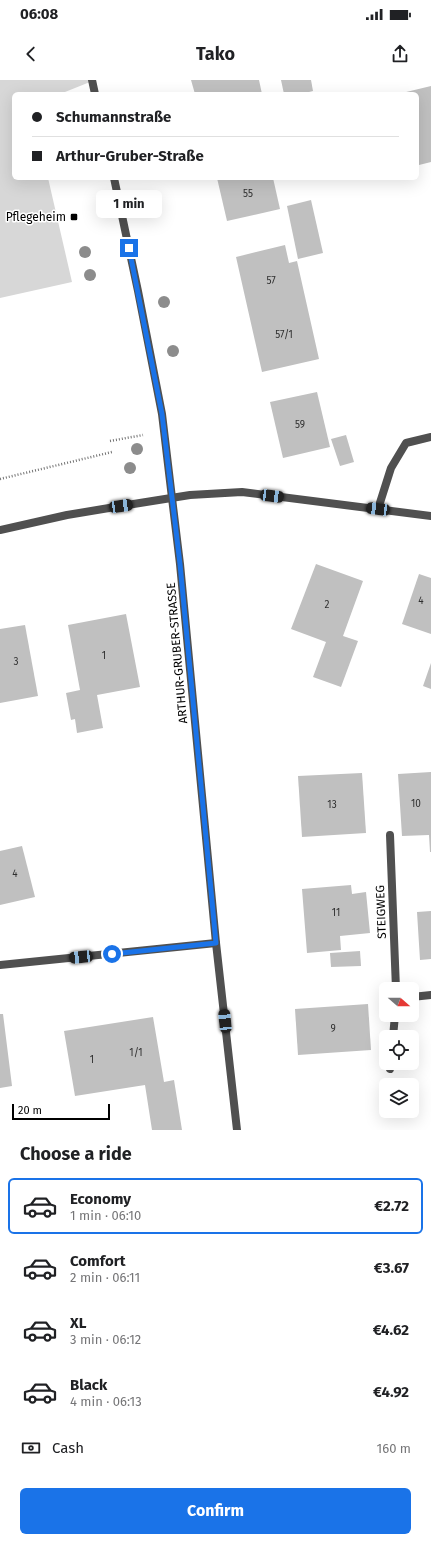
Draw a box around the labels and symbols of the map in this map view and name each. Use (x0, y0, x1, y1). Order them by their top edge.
house number: 55 (243, 188, 253, 200)
callout: 1 min (96, 190, 162, 218)
place label: Pflegeheim (6, 210, 66, 224)
marker: Pflegeheim (69, 212, 79, 222)
route end (120, 239, 138, 257)
house number: 57 (266, 275, 276, 287)
house number: 57/1 (275, 329, 293, 341)
house number: 59 (295, 419, 305, 431)
car (259, 489, 285, 503)
car (108, 498, 134, 514)
car (365, 502, 391, 516)
street label: ARTHUR-GRUBER-STRASSE (164, 582, 190, 724)
house number: 4 (418, 595, 424, 607)
house number: 2 (325, 599, 330, 611)
house number: 1 (102, 650, 106, 662)
house number: 3 (14, 656, 19, 668)
house number: 10 (411, 798, 421, 810)
house number: 13 (327, 799, 337, 811)
house number: 4 (12, 868, 18, 880)
street label: STEIGWEG (373, 885, 389, 939)
house number: 11 (332, 907, 340, 919)
route start (103, 945, 121, 963)
car (68, 950, 94, 964)
north arrow (379, 982, 419, 1022)
car (218, 1008, 232, 1034)
house number: 9 (330, 1023, 336, 1035)
house number: 1/1 (129, 1047, 143, 1059)
house number: 1 (90, 1054, 94, 1066)
scale bar (12, 1102, 110, 1121)

